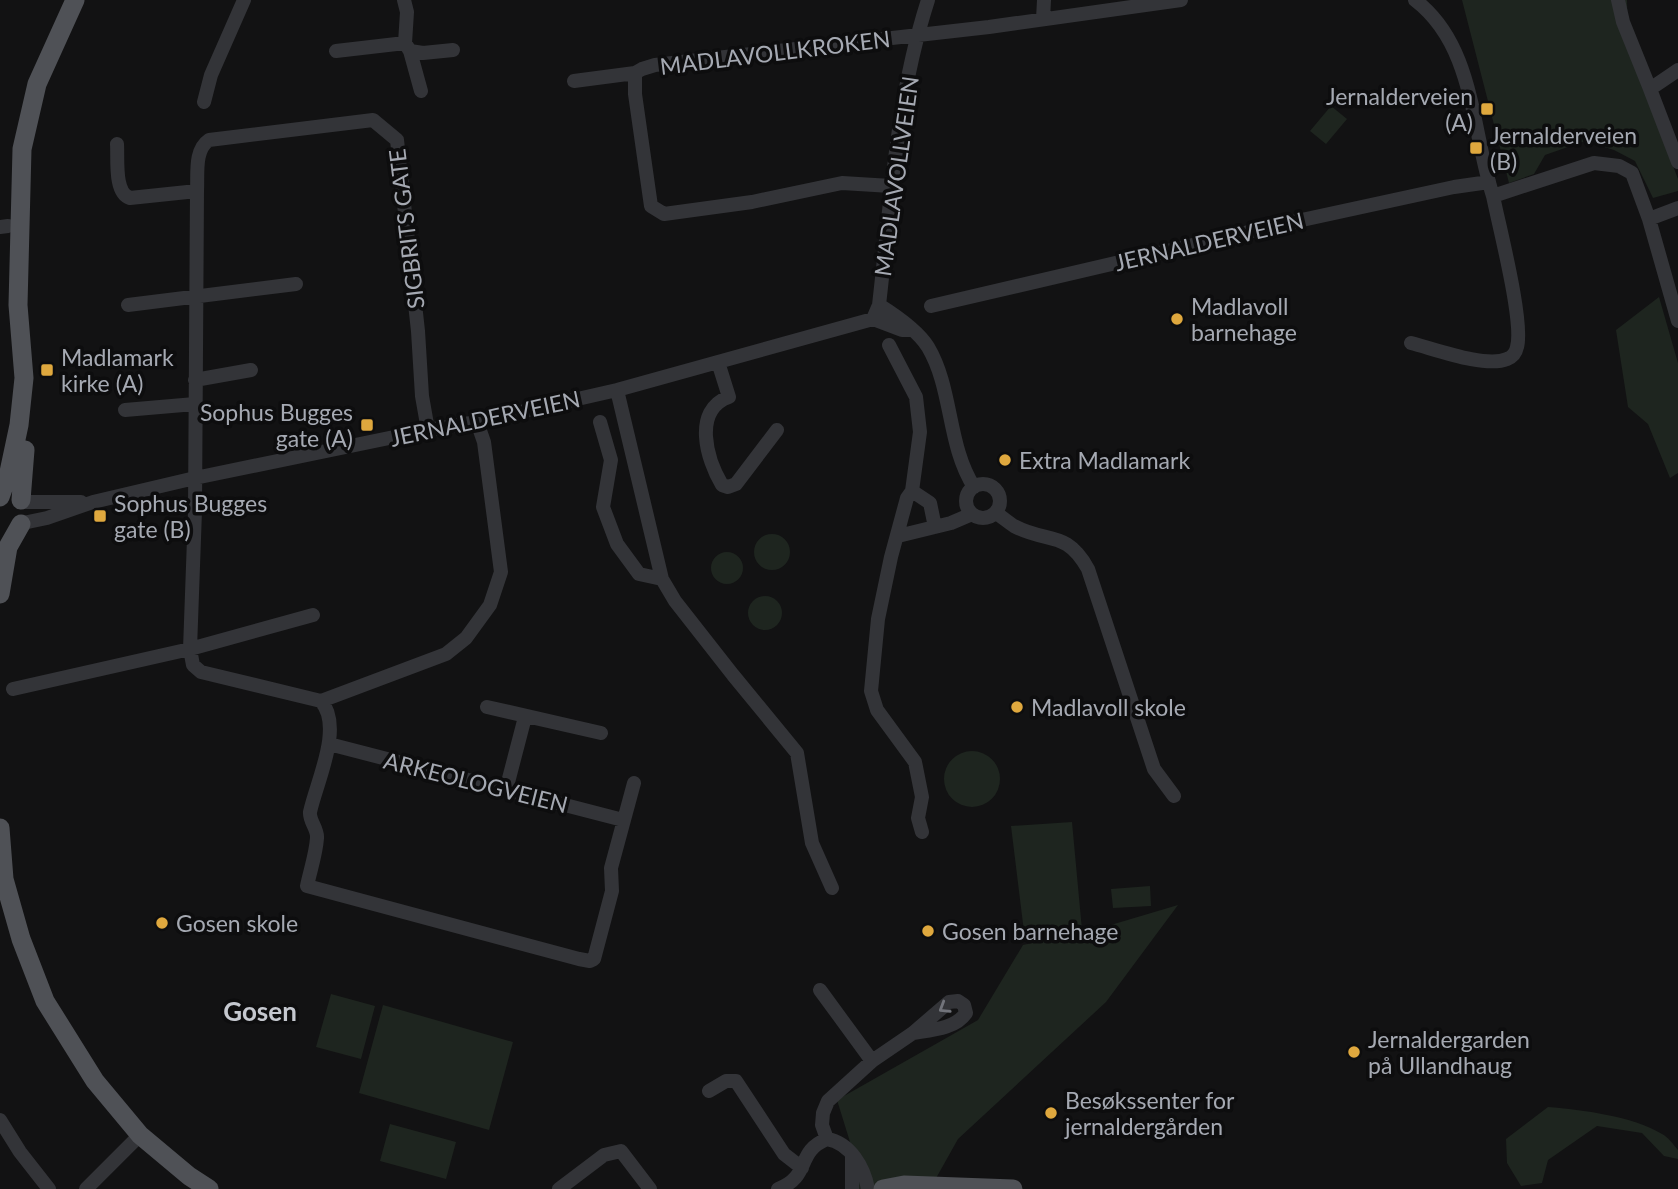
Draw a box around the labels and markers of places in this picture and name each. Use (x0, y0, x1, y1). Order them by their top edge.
place label: Jernalderveien (A) (1326, 82, 1473, 136)
marker: Jernalderveien (A) (1479, 101, 1495, 117)
place label: Jernalderveien (B) (1490, 121, 1637, 175)
marker: Jernalderveien (B) (1468, 140, 1484, 156)
place label: Madlavoll barnehage (1191, 292, 1297, 346)
marker: Madlavoll barnehage (1169, 311, 1185, 327)
place label: Madlamark kirke (A) (61, 343, 174, 397)
marker: Madlamark kirke (A) (39, 362, 55, 378)
place label: Sophus Bugges gate (A) (200, 398, 353, 452)
marker: Sophus Bugges gate (A) (359, 417, 375, 433)
place label: Extra Madlamark (1019, 446, 1190, 474)
marker: Extra Madlamark (997, 452, 1013, 468)
place label: Sophus Bugges gate (B) (114, 489, 267, 543)
marker: Sophus Bugges gate (B) (92, 508, 108, 524)
place label: Madlavoll skole (1031, 693, 1186, 721)
marker: Madlavoll skole (1009, 699, 1025, 715)
place label: Gosen skole (176, 909, 298, 937)
marker: Gosen skole (154, 915, 170, 931)
place label: Gosen barnehage (942, 917, 1118, 945)
marker: Gosen barnehage (920, 923, 936, 939)
place label: Jernaldergarden på Ullandhaug (1368, 1025, 1530, 1079)
marker: Jernaldergarden på Ullandhaug (1346, 1044, 1362, 1060)
place label: Besøkssenter for jernaldergården (1064, 1086, 1235, 1140)
marker: Besøkssenter for jernaldergården (1043, 1105, 1059, 1121)

